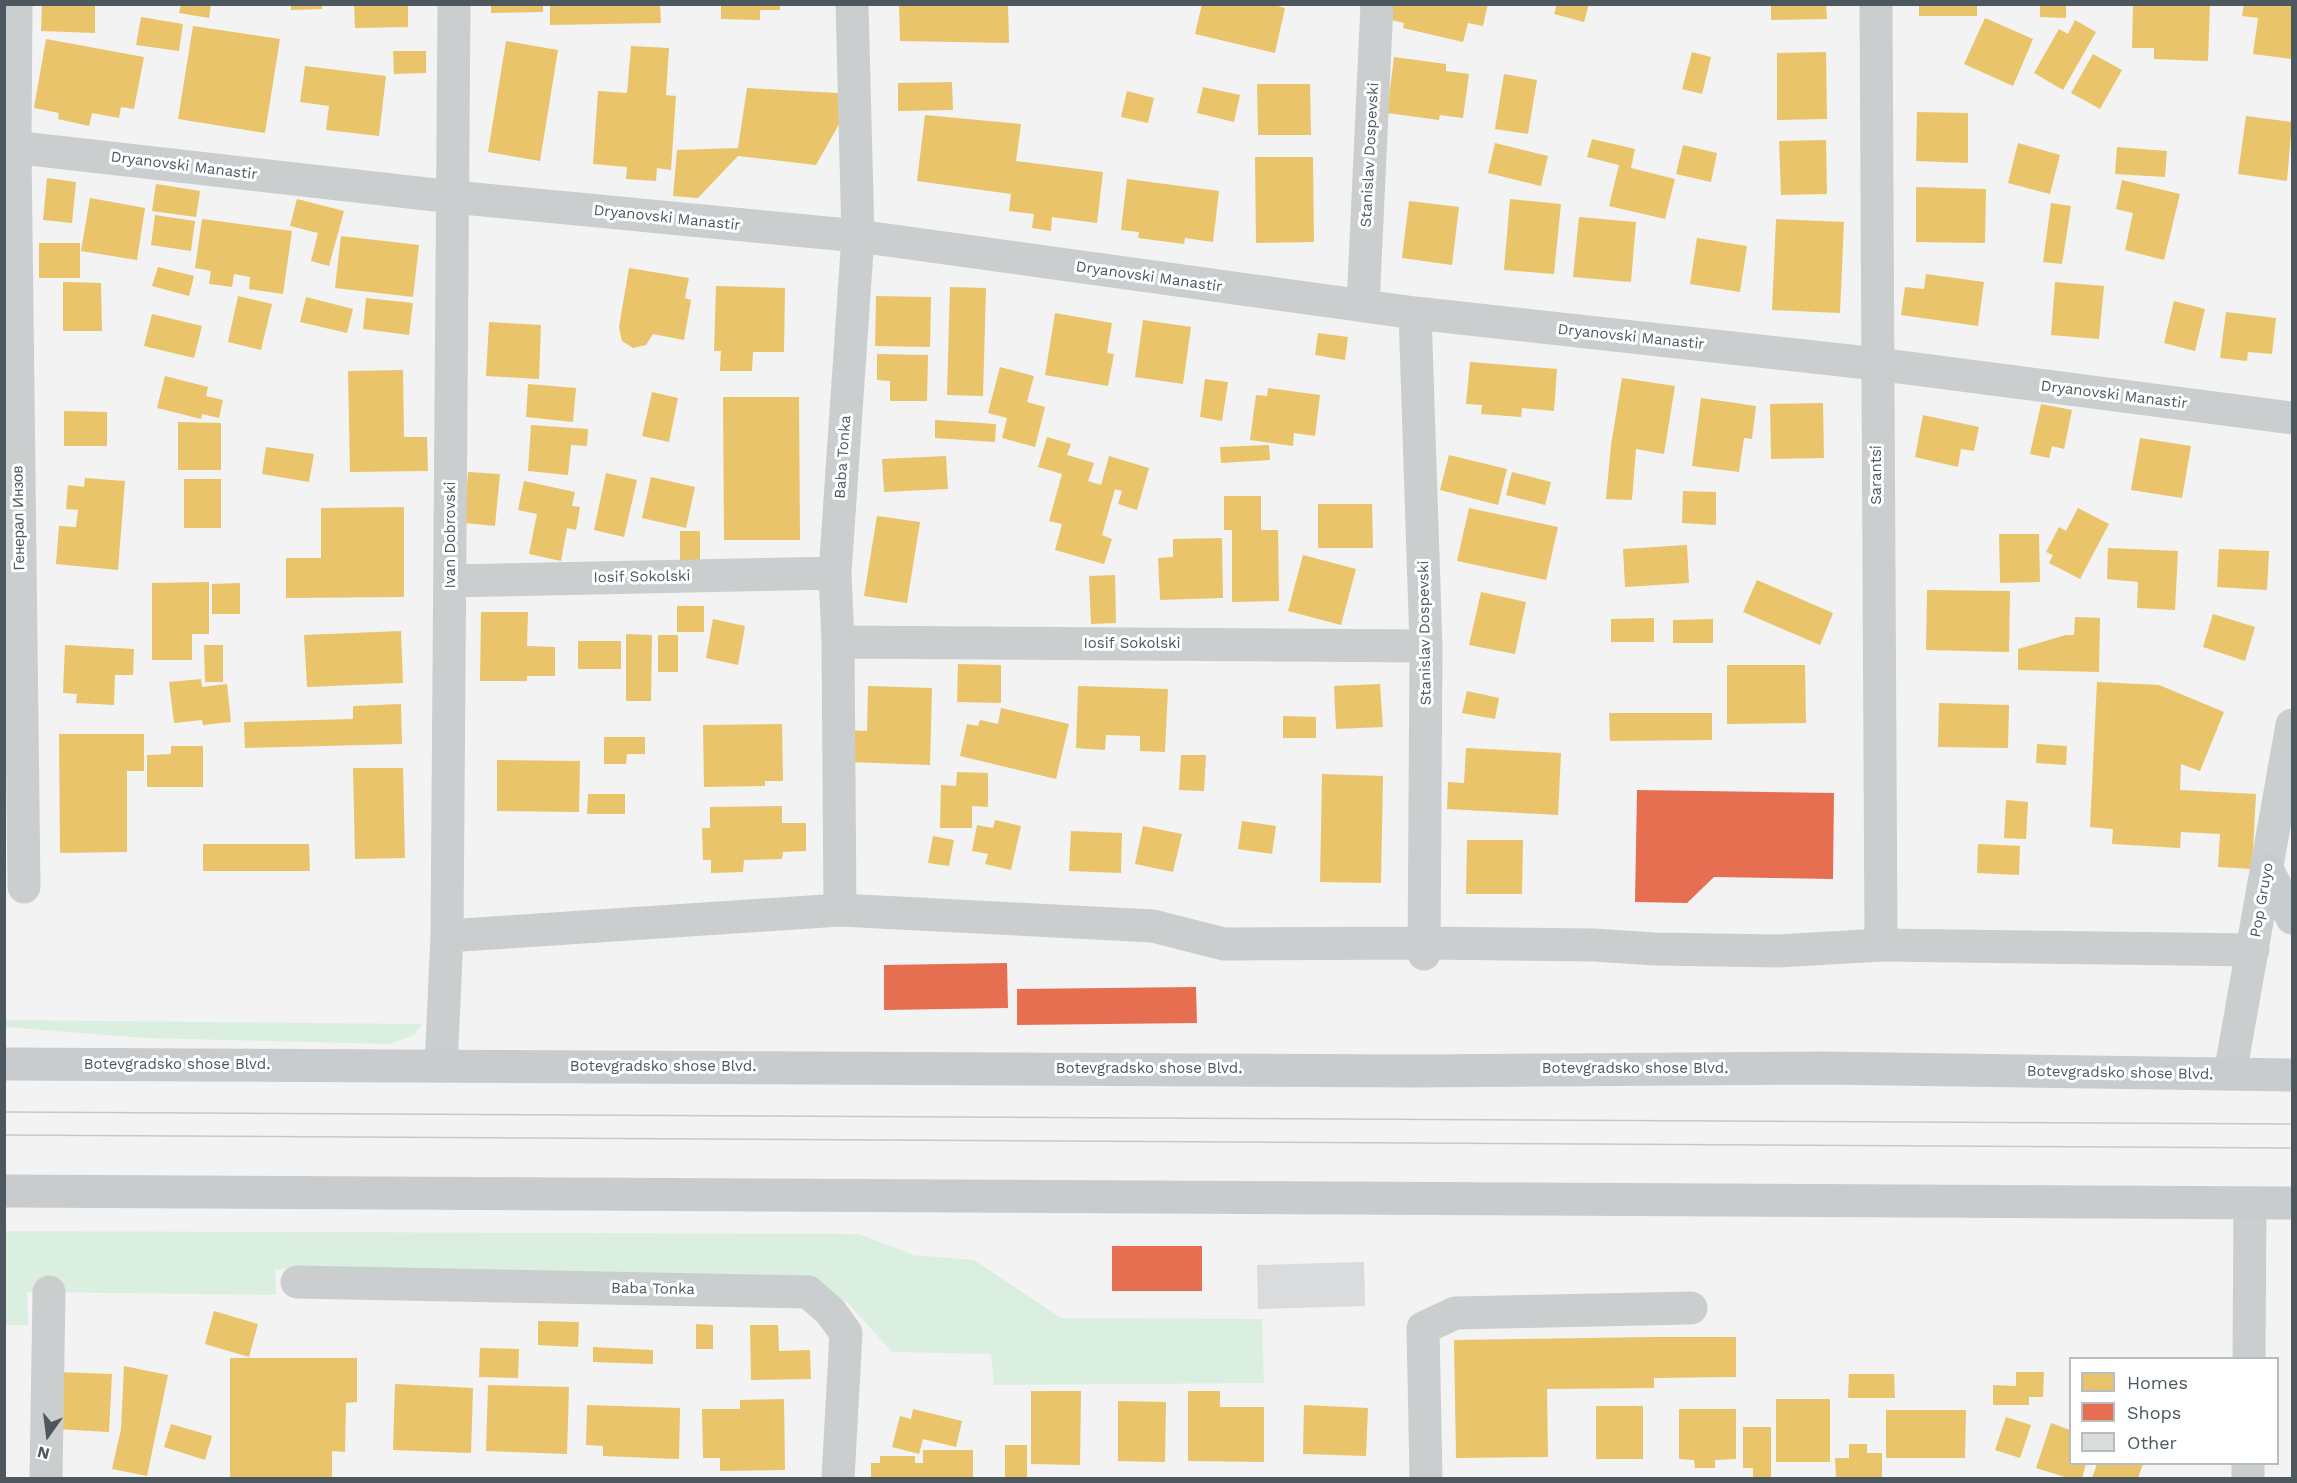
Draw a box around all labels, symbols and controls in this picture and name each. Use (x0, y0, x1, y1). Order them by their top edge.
street label: Stanislav Dospevski (1357, 82, 1383, 228)
street label: Dryanovski Manastir (110, 148, 258, 184)
street label: Dryanovski Manastir (593, 201, 741, 235)
street label: Dryanovski Manastir (1075, 258, 1223, 296)
street label: Dryanovski Manastir (1557, 320, 1705, 354)
street label: Dryanovski Manastir (2040, 377, 2188, 413)
street label: Baba Tonka (831, 415, 855, 499)
street label: Sarantsi (1868, 445, 1886, 505)
street label: Генерал Инзов (9, 465, 29, 571)
street label: Ivan Dobrovski (442, 481, 460, 589)
street label: Stanislav Dospevski (1415, 560, 1435, 706)
street label: Iosif Sokolski (593, 567, 691, 587)
street label: Iosif Sokolski (1083, 635, 1181, 653)
street label: Pop Gruyo (2247, 861, 2277, 939)
street label: Botevgradsko shose Blvd. (84, 1056, 270, 1074)
street label: Botevgradsko shose Blvd. (570, 1058, 756, 1076)
street label: Botevgradsko shose Blvd. (1056, 1060, 1242, 1078)
street label: Botevgradsko shose Blvd. (1542, 1060, 1728, 1078)
street label: Botevgradsko shose Blvd. (2027, 1062, 2213, 1084)
street label: Baba Tonka (611, 1279, 695, 1299)
legend (2069, 1357, 2279, 1465)
text: Homes (2127, 1372, 2188, 1393)
text: Shops (2127, 1402, 2181, 1423)
north arrow (18, 1405, 78, 1465)
text: Other (2127, 1432, 2177, 1453)
text: N (35, 1442, 52, 1464)

